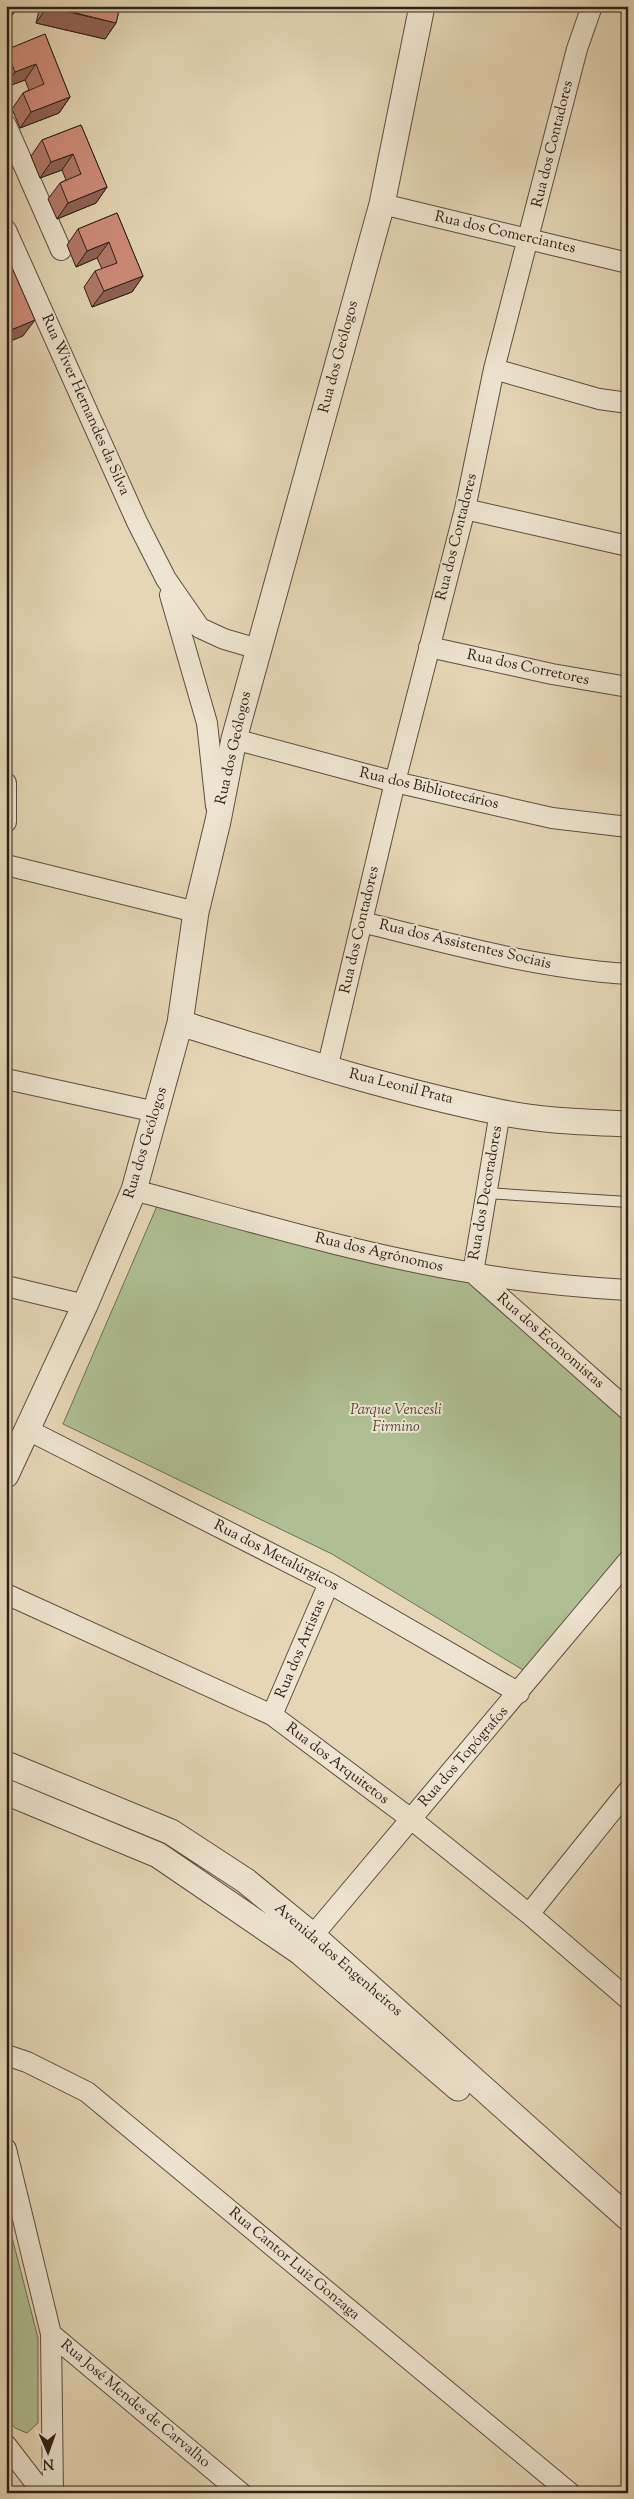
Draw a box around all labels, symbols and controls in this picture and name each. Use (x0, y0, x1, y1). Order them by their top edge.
street label: Rua dos Contadores (527, 78, 579, 210)
street label: Rua dos Comerciantes (432, 207, 578, 259)
street label: Rua dos Geólogos (314, 298, 364, 416)
street label: Rua Wiver Hernandes da Silva (35, 311, 135, 499)
street label: Rua dos Contadores (431, 471, 483, 603)
street label: Rua dos Corretores (465, 645, 591, 691)
street label: Rua dos Geólogos (211, 689, 257, 807)
street label: Rua dos Bibliotecários (357, 763, 501, 815)
street label: Rua dos Contadores (335, 864, 385, 996)
street label: Rua dos Assistentes Sociais (377, 915, 553, 975)
street label: Rua Leonil Prata (347, 1064, 455, 1110)
street label: Rua dos Geólogos (119, 1085, 173, 1201)
street label: Rua dos Decoradores (464, 1124, 508, 1262)
street label: Rua dos Agrônomos (313, 1228, 445, 1278)
street label: Rua dos Economistas (492, 1288, 608, 1394)
park label: Parque Vencesli Firmino (350, 1400, 442, 1438)
street label: Rua dos Metalúrgicos (210, 1515, 342, 1597)
street label: Rua dos Artistas (271, 1596, 331, 1702)
street label: Rua dos Topógrafos (414, 1702, 514, 1812)
street label: Rua dos Arquitetos (281, 1718, 393, 1810)
street label: Avenida dos Engenheiros (269, 1898, 407, 2022)
street label: Rua Cantor Luiz Gonzaga (224, 2203, 364, 2325)
street label: Rua José Mendes de Carvalho (56, 2335, 214, 2473)
north arrow (22, 2426, 72, 2476)
text: N (42, 2453, 54, 2473)

